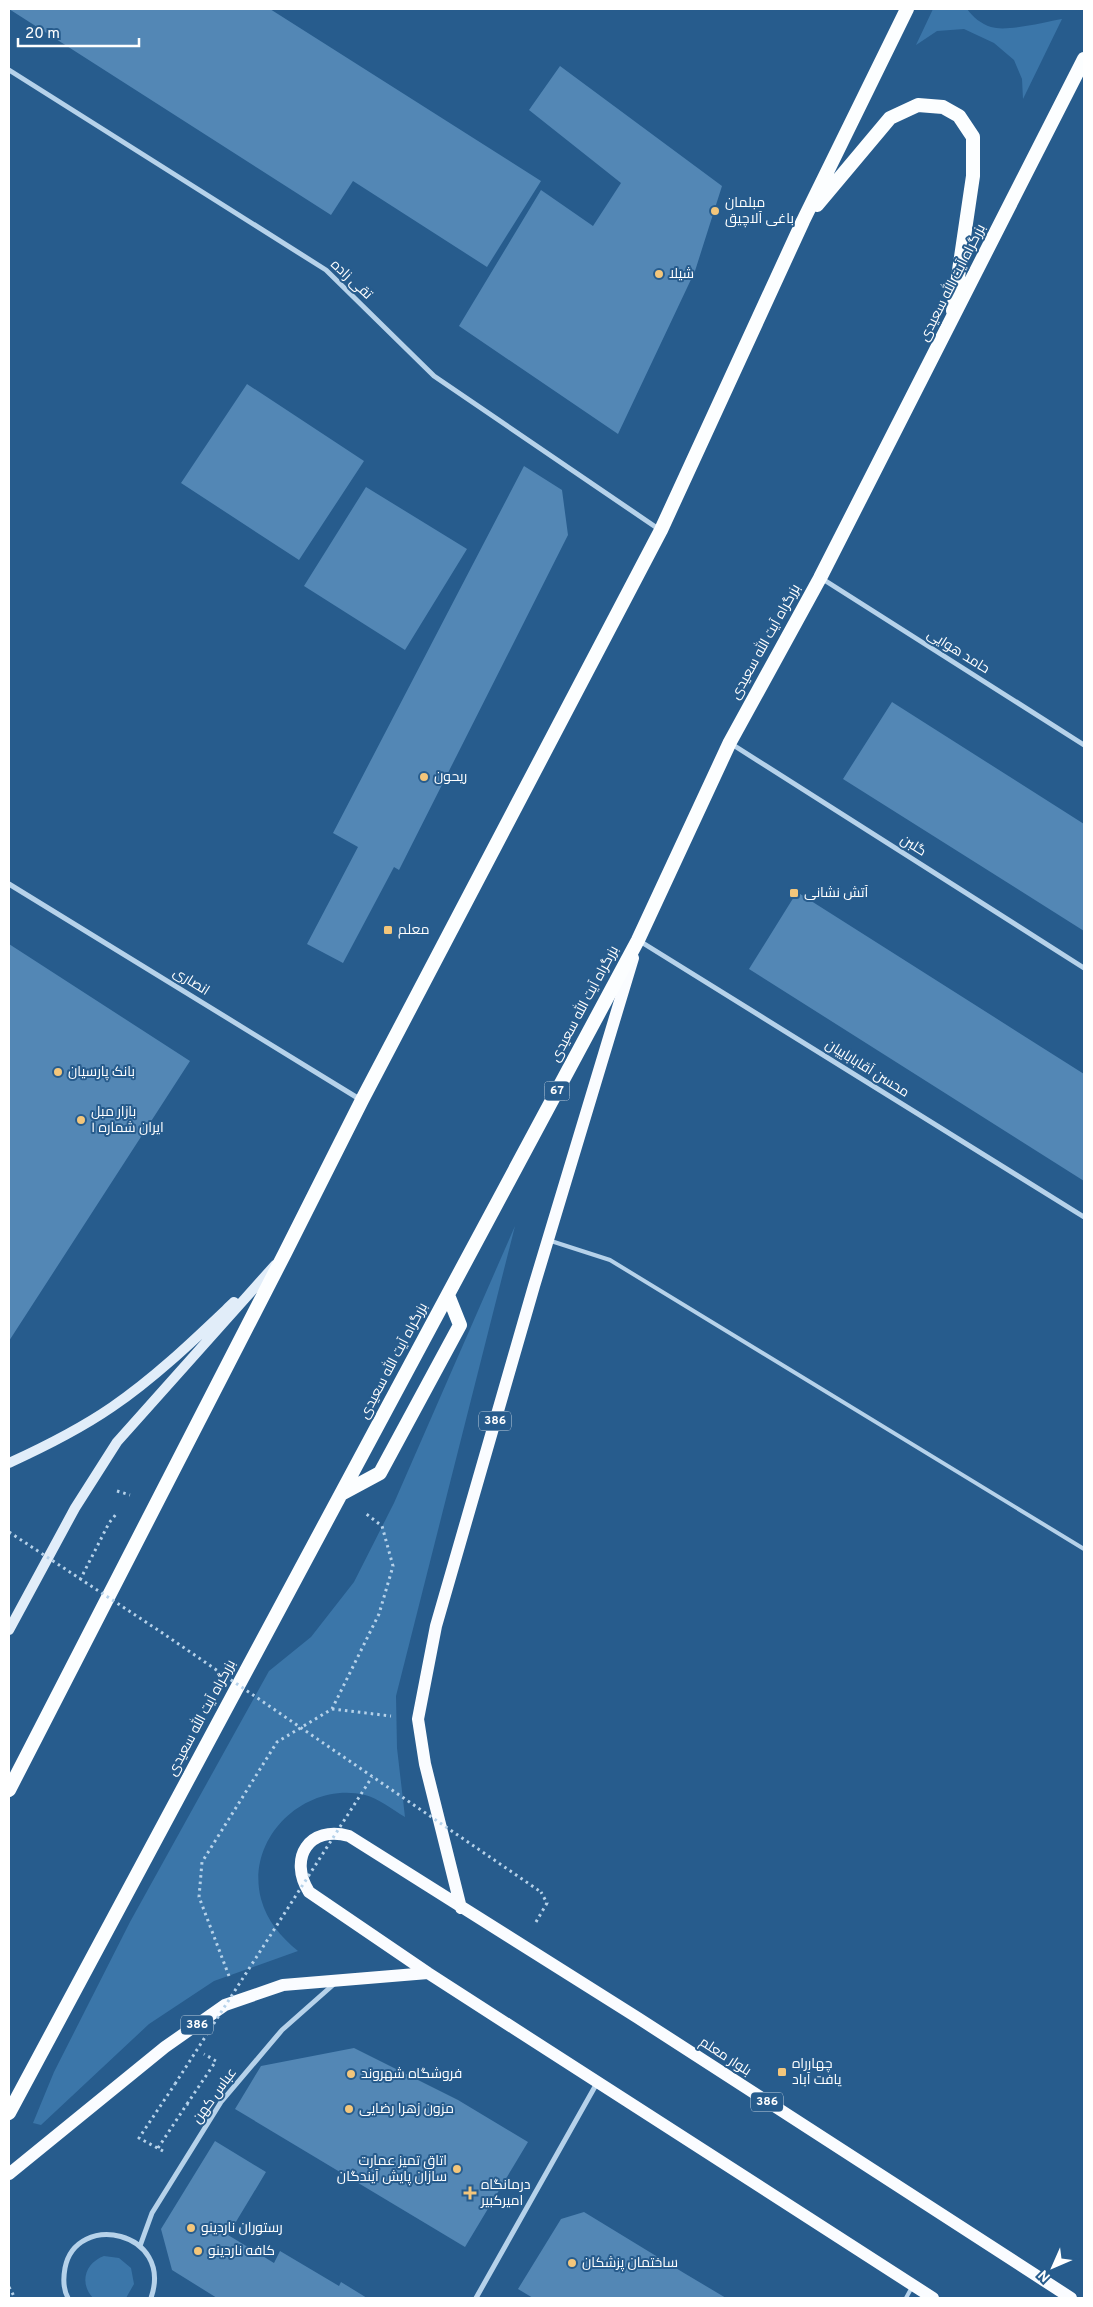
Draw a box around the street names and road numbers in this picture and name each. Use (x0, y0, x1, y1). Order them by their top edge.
street label: بزرگراه آیت الله سعیدی (914, 221, 990, 344)
street label: تقی زاده (327, 256, 376, 304)
street label: بزرگراه آیت الله سعیدی (726, 580, 805, 703)
street label: حامد هوایی (923, 626, 993, 678)
street label: گلبن (897, 831, 929, 861)
street label: بزرگراه آیت الله سعیدی (545, 942, 623, 1065)
street label: انصاری (170, 964, 212, 1000)
street label: محسن آقاباباییان (822, 1036, 912, 1102)
road number: 67 (544, 1082, 570, 1100)
street label: بزرگراه آیت الله سعیدی (354, 1299, 432, 1422)
road number: 386 (479, 1412, 511, 1430)
street label: بزرگراه آیت الله سعیدی (162, 1656, 240, 1779)
road number: 386 (181, 2016, 213, 2034)
street label: بلوار معلم (696, 2034, 754, 2080)
street label: عباس کهن (189, 2065, 241, 2127)
road number: 386 (751, 2092, 783, 2112)

